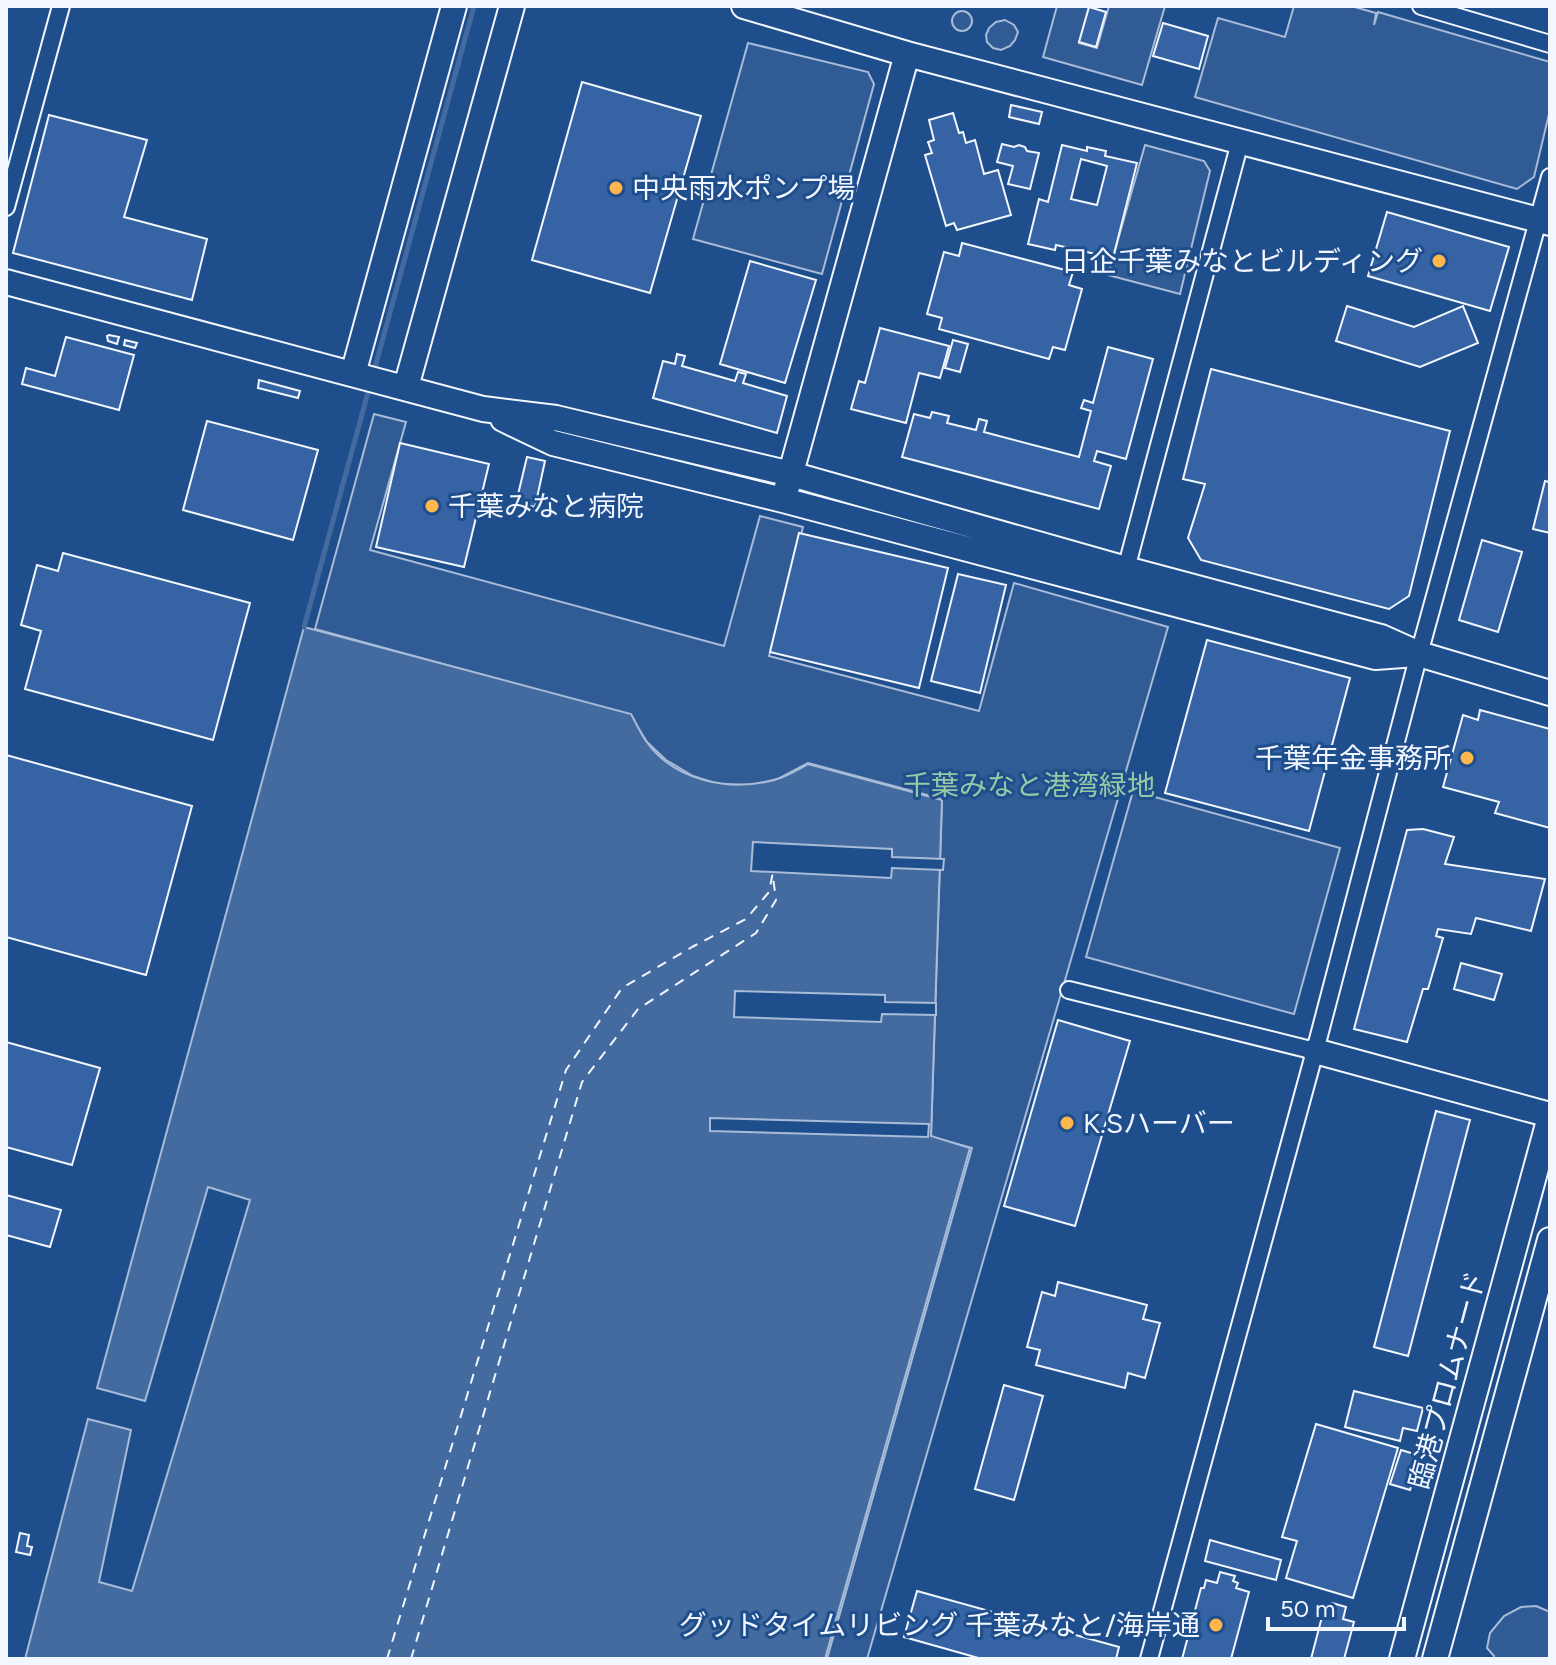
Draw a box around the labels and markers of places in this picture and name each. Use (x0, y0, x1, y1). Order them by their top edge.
place label: 中央雨水ポンプ場 (632, 171, 855, 205)
marker: 中央雨水ポンプ場 (607, 179, 625, 197)
place label: 日企千葉みなとビルディング (1061, 244, 1423, 278)
marker: 日企千葉みなとビルディング (1430, 252, 1448, 270)
place label: 千葉みなと病院 (448, 489, 644, 523)
marker: 千葉みなと病院 (423, 497, 441, 515)
place label: 千葉年金事務所 (1255, 741, 1451, 775)
marker: 千葉年金事務所 (1458, 749, 1476, 767)
place label: K.Sハーバー (1083, 1106, 1235, 1140)
marker: K.Sハーバー (1058, 1114, 1076, 1132)
place label: グッドタイムリビング 千葉みなと/海岸通 (679, 1608, 1200, 1642)
marker: グッドタイムリビング 千葉みなと/海岸通 (1207, 1616, 1225, 1634)

